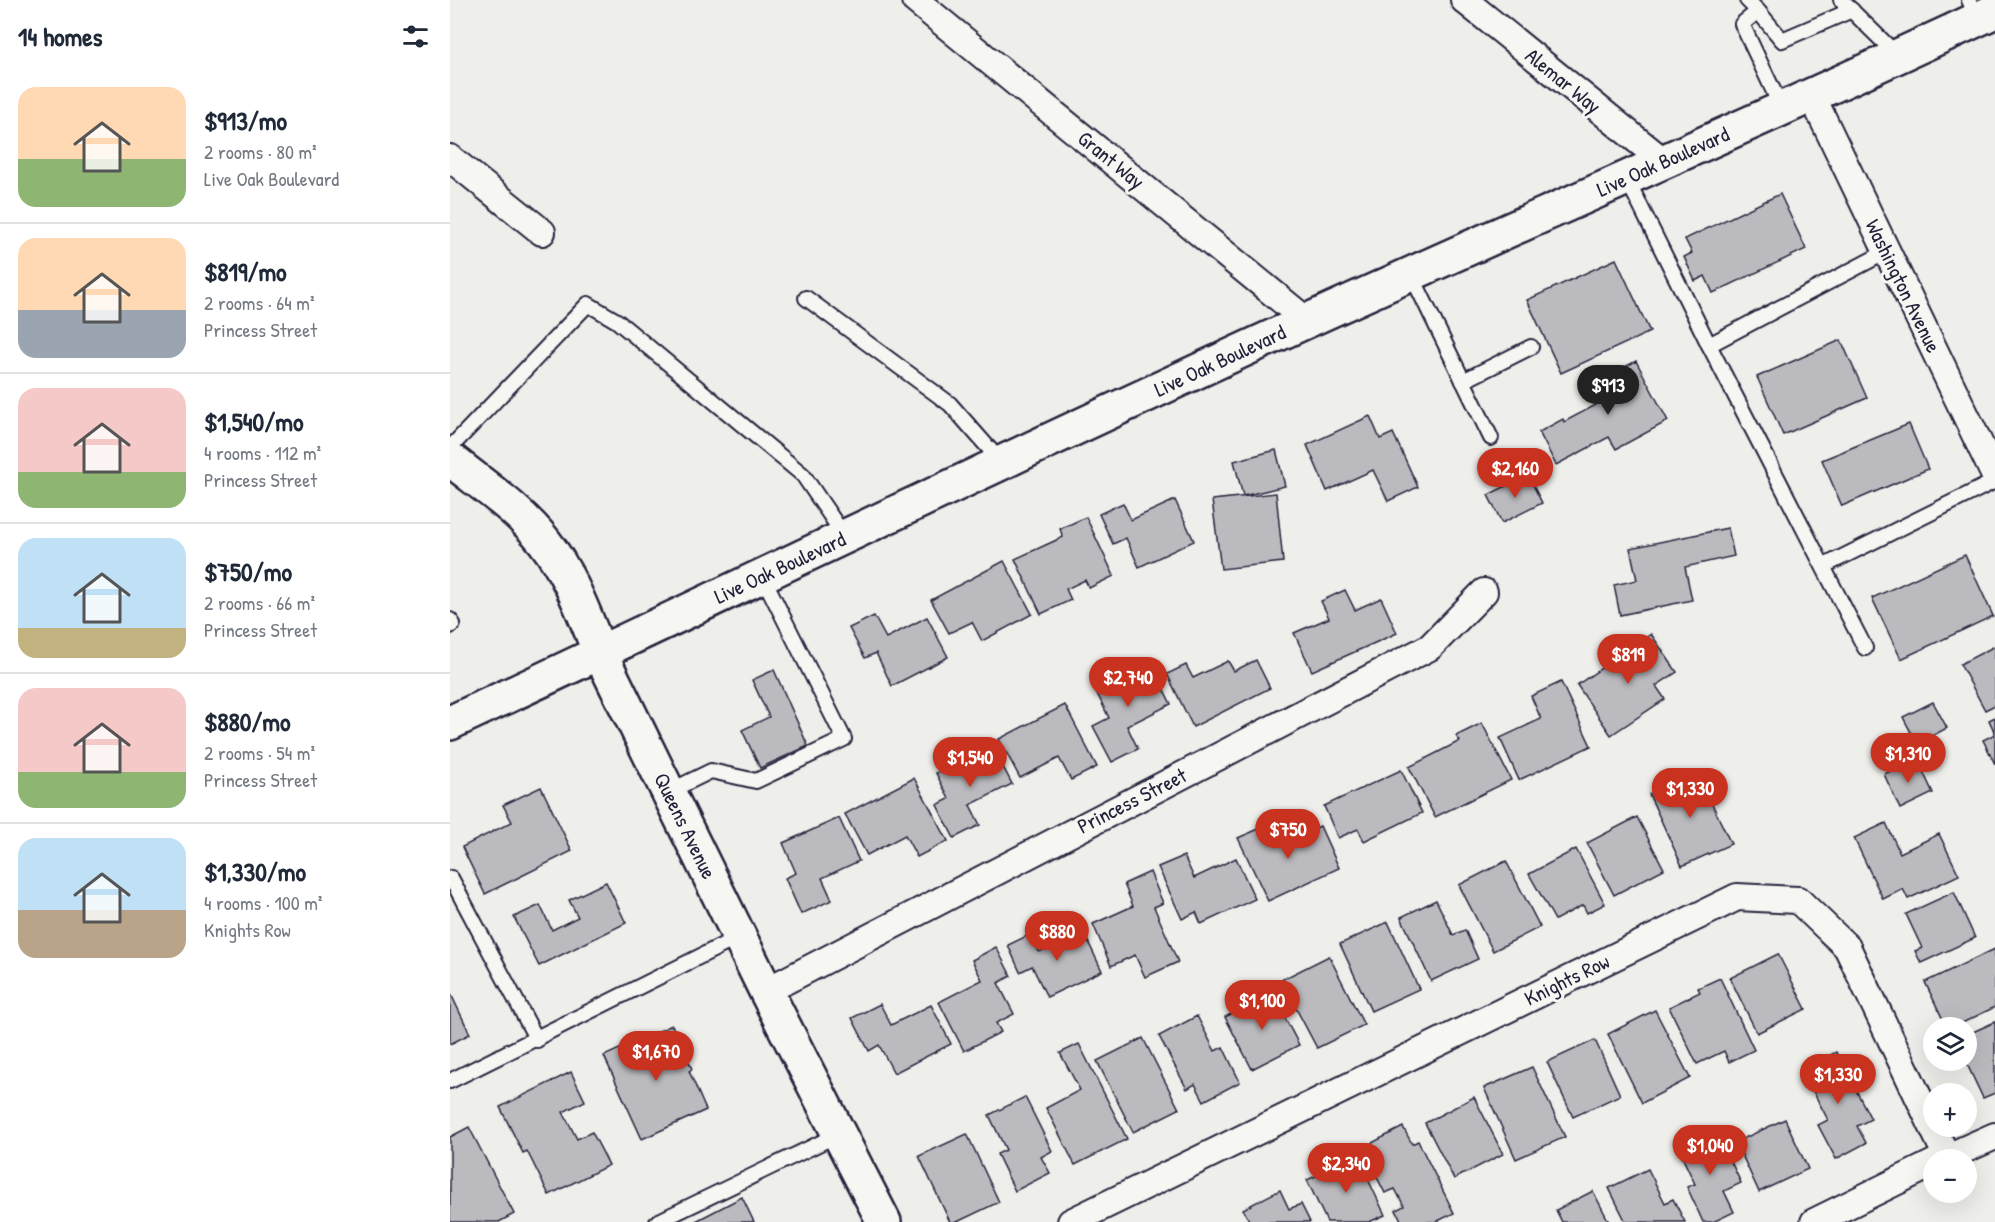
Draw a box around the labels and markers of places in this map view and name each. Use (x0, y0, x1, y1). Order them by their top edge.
pin: $913 (1572, 365, 1644, 416)
pin: $2,160 (1466, 448, 1564, 499)
pin: $819 (1592, 634, 1664, 685)
pin: $2,740 (1079, 657, 1177, 708)
pin: $1,310 (1859, 733, 1957, 784)
pin: $1,540 (921, 737, 1019, 788)
pin: $1,330 (1641, 768, 1739, 819)
pin: $750 (1252, 809, 1324, 860)
pin: $880 (1021, 911, 1093, 962)
pin: $1,100 (1213, 980, 1311, 1031)
pin: $1,670 (607, 1031, 705, 1082)
pin: $1,330 (1789, 1054, 1887, 1105)
pin: $1,040 (1661, 1125, 1759, 1176)
pin: $2,340 (1297, 1143, 1395, 1194)

